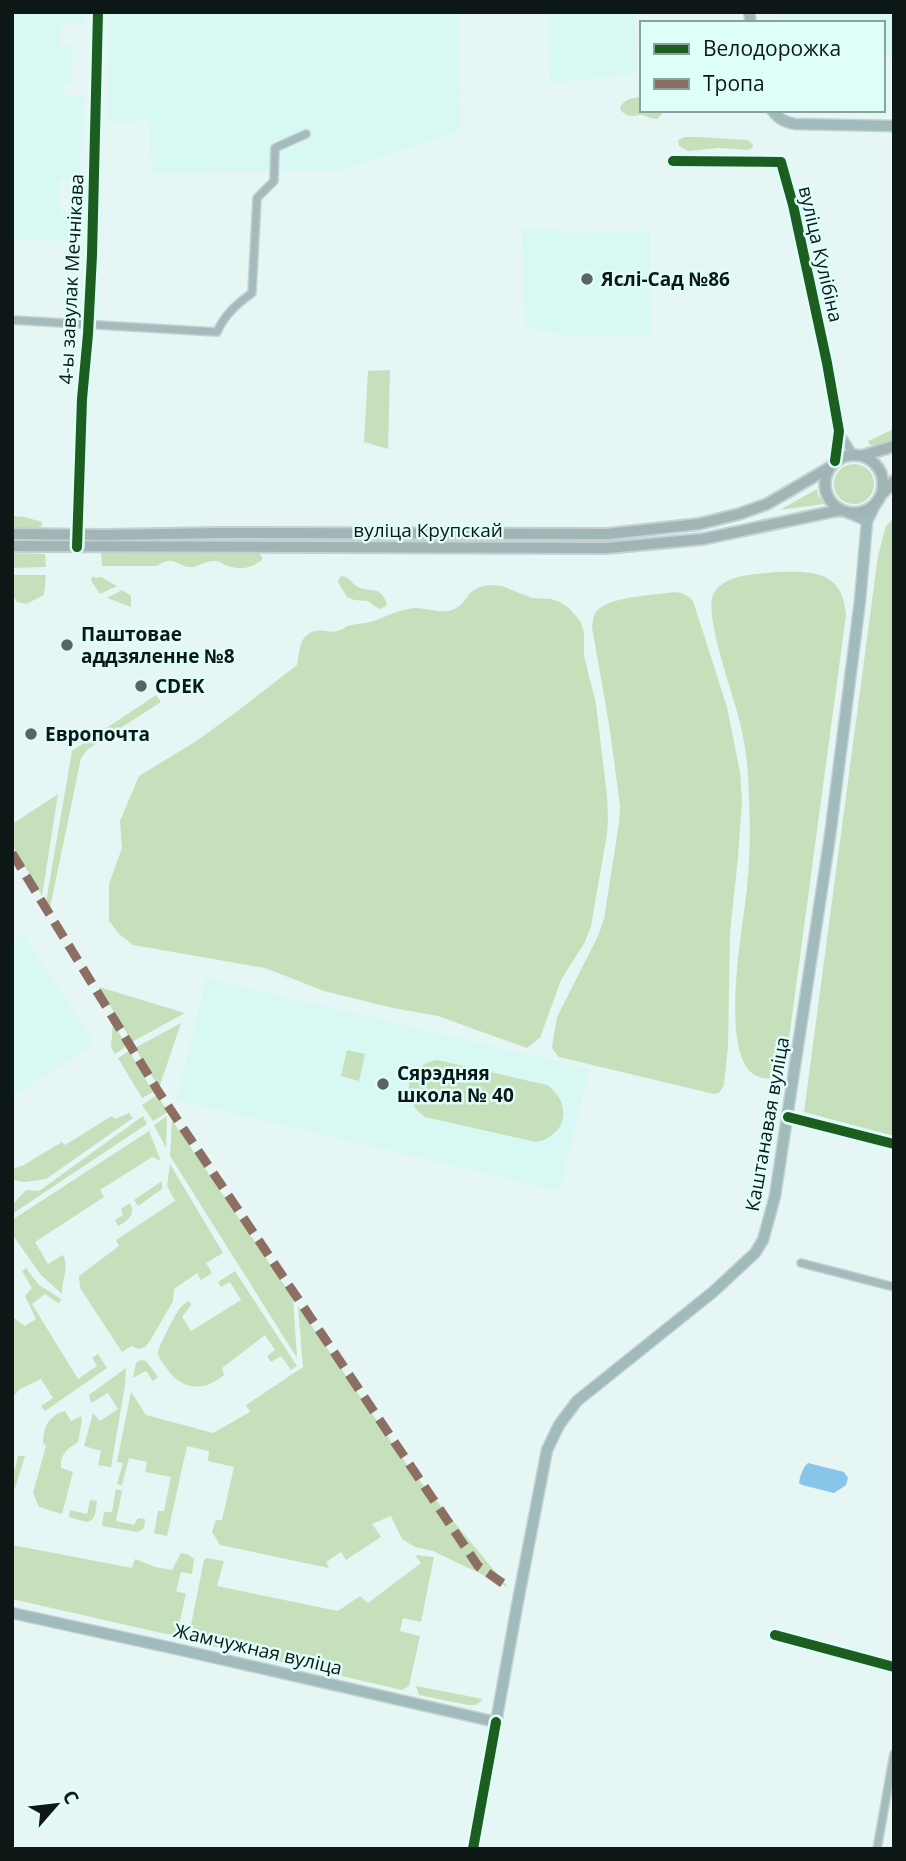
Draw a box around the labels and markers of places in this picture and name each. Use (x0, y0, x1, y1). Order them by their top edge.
place label: Яслі-Сад №86 (600, 266, 730, 292)
marker: Яслі-Сад №86 (579, 271, 595, 287)
place label: Паштовае аддзяленне №8 (81, 621, 235, 669)
marker: Паштовае аддзяленне №8 (59, 637, 75, 653)
place label: CDEK (155, 673, 205, 699)
marker: CDEK (133, 678, 149, 694)
place label: Европочта (45, 721, 150, 747)
marker: Европочта (23, 726, 39, 742)
place label: Сярэдняя школа № 40 (397, 1060, 514, 1108)
marker: Сярэдняя школа № 40 (375, 1076, 391, 1092)

